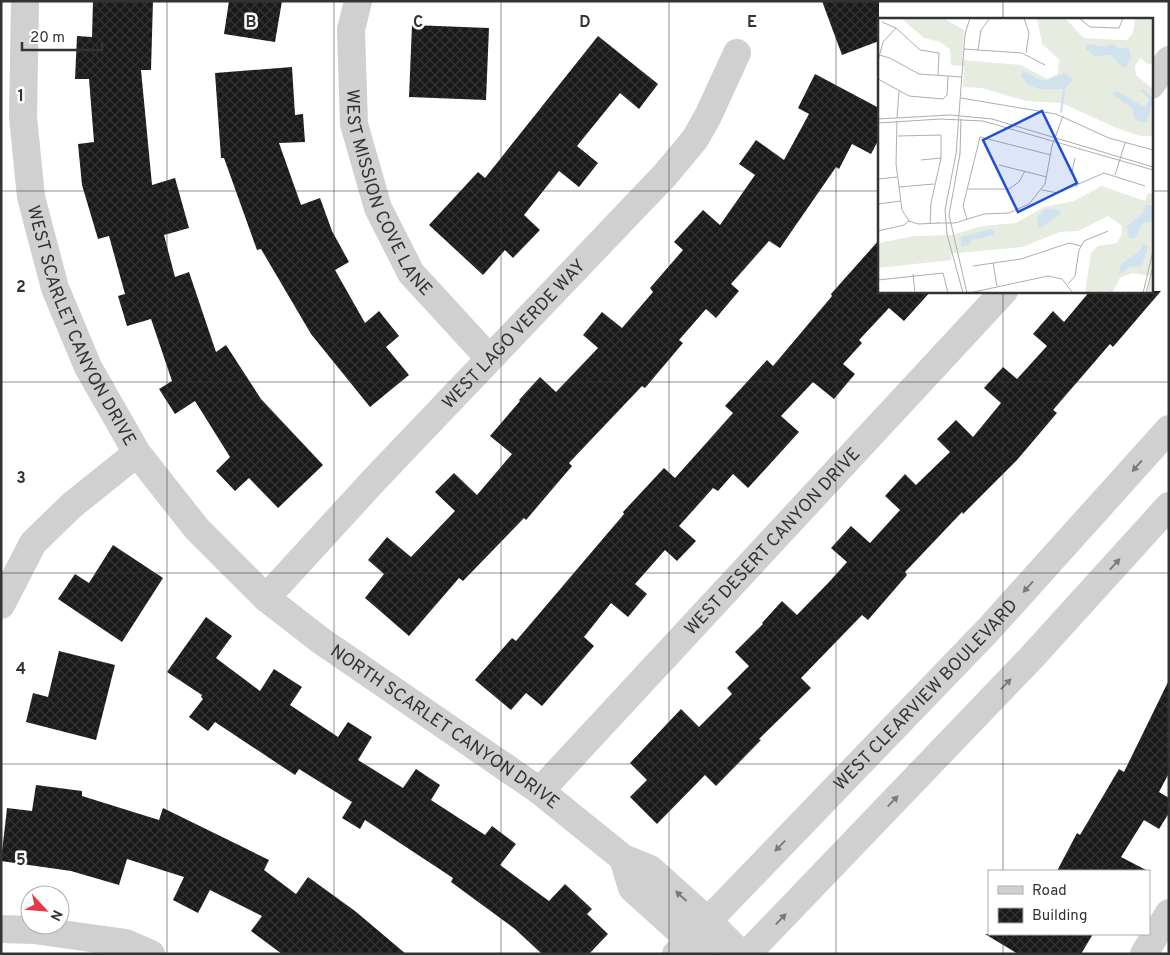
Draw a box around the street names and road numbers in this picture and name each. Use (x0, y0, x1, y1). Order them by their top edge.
street label: WEST MISSION COVE LANE (340, 89, 437, 302)
street label: WEST SCARLET CANYON DRIVE (21, 203, 140, 450)
street label: WEST LAGO VERDE WAY (438, 255, 591, 415)
street label: WEST DESERT CANYON DRIVE (680, 443, 866, 641)
street label: WEST CLEARVIEW BOULEVARD (830, 595, 1023, 796)
street label: NORTH SCARLET CANYON DRIVE (325, 640, 563, 815)

